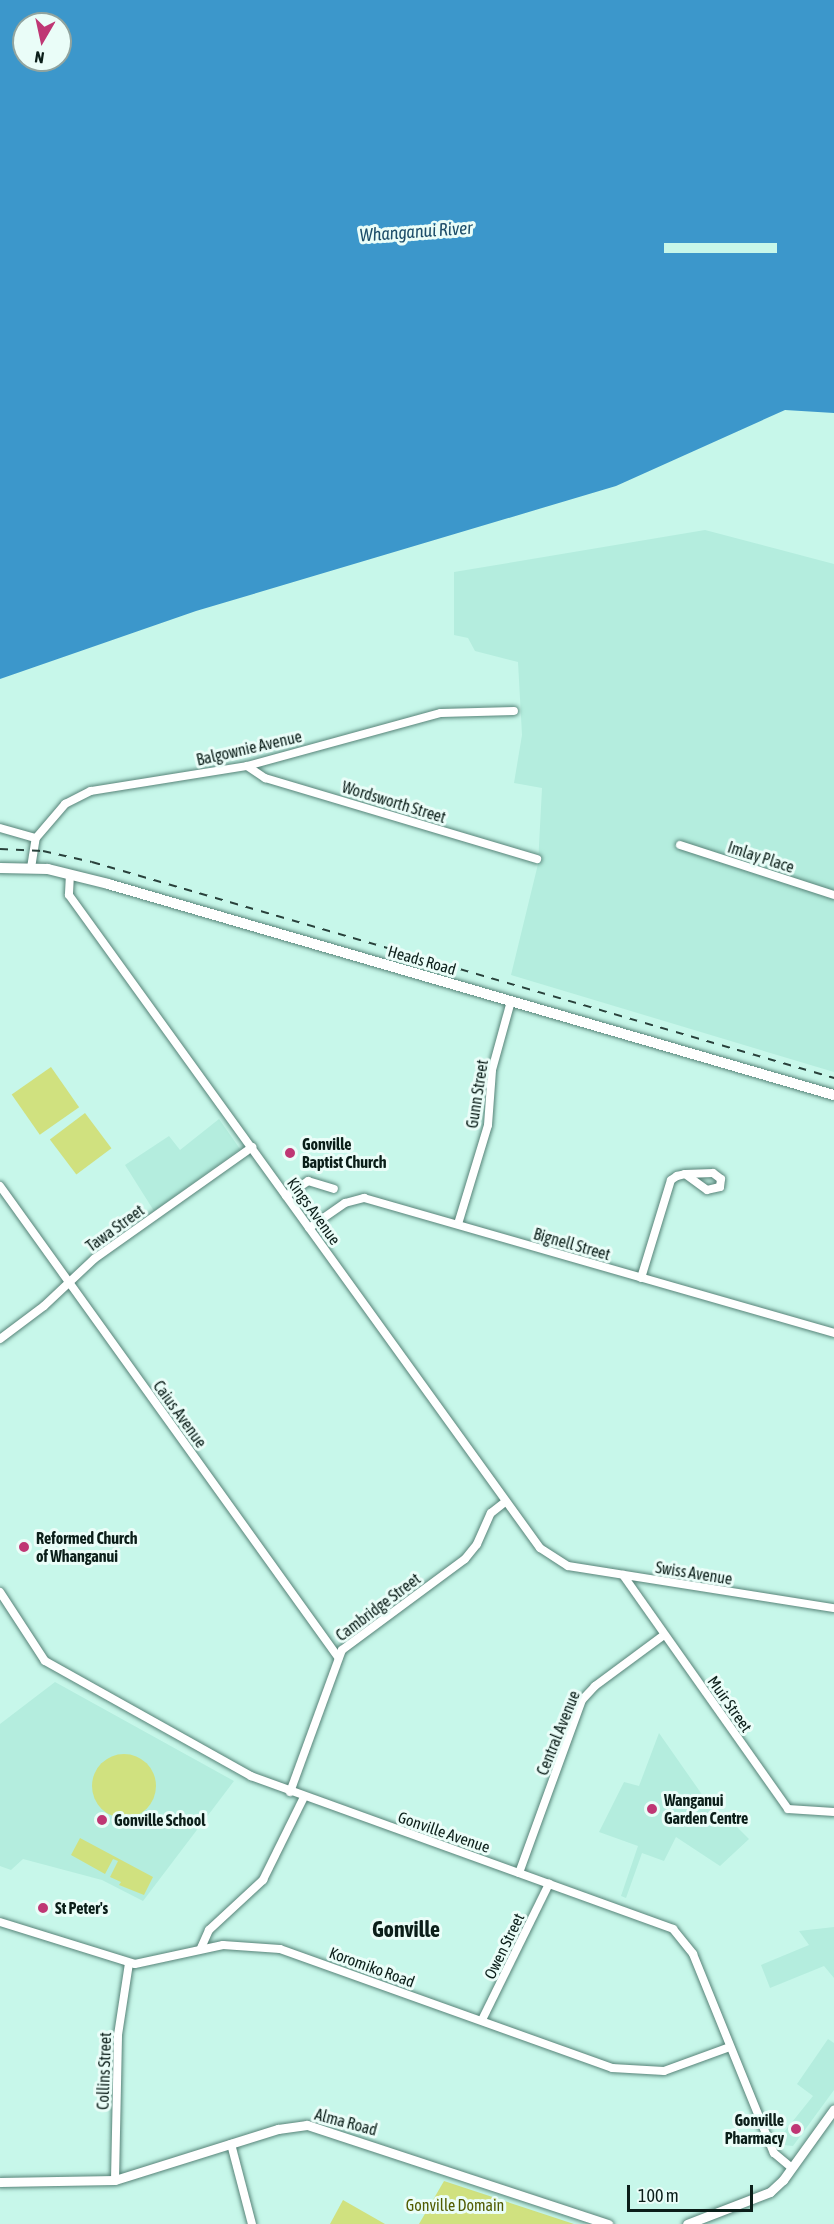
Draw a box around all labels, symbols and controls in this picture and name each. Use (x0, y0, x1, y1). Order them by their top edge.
north arrow (12, 12, 72, 72)
text: N (33, 48, 46, 67)
water label: Whanganui River (359, 217, 473, 247)
street label: Balgownie Avenue (194, 727, 304, 769)
street label: Wordsworth Street (340, 777, 448, 827)
street label: Imlay Place (725, 837, 797, 877)
street label: Heads Road (386, 941, 458, 979)
street label: Gunn Street (462, 1058, 492, 1130)
place label: Gonville Baptist Church (302, 1134, 386, 1172)
marker: Gonville Baptist Church (283, 1146, 297, 1160)
street label: Kings Avenue (283, 1174, 345, 1248)
street label: Tawa Street (82, 1200, 148, 1256)
street label: Bignell Street (531, 1224, 613, 1264)
street label: Caius Avenue (149, 1377, 211, 1451)
place label: Reformed Church of Whanganui (36, 1528, 137, 1566)
marker: Reformed Church of Whanganui (17, 1540, 31, 1554)
street label: Swiss Avenue (654, 1557, 734, 1589)
street label: Cambridge Street (332, 1569, 424, 1645)
street label: Muir Street (704, 1672, 756, 1736)
street label: Central Avenue (532, 1688, 584, 1778)
place label: Wanganui Garden Centre (664, 1790, 748, 1828)
marker: Wanganui Garden Centre (645, 1802, 659, 1816)
street label: Gonville Avenue (395, 1807, 493, 1857)
place label: Gonville School (114, 1810, 205, 1830)
marker: Gonville School (95, 1813, 109, 1827)
place label: St Peter's (55, 1898, 108, 1918)
marker: St Peter's (36, 1901, 50, 1915)
street label: Owen Street (480, 1910, 528, 1982)
district label: Gonville (372, 1917, 440, 1943)
street label: Koromiko Road (327, 1943, 417, 1991)
street label: Collins Street (93, 2032, 115, 2110)
street label: Alma Road (313, 2104, 379, 2140)
place label: Gonville Pharmacy (725, 2110, 784, 2148)
marker: Gonville Pharmacy (789, 2122, 803, 2136)
scale bar (630, 2173, 756, 2211)
text: 100 m (638, 2185, 679, 2206)
park label: Gonville Domain (406, 2195, 504, 2215)

